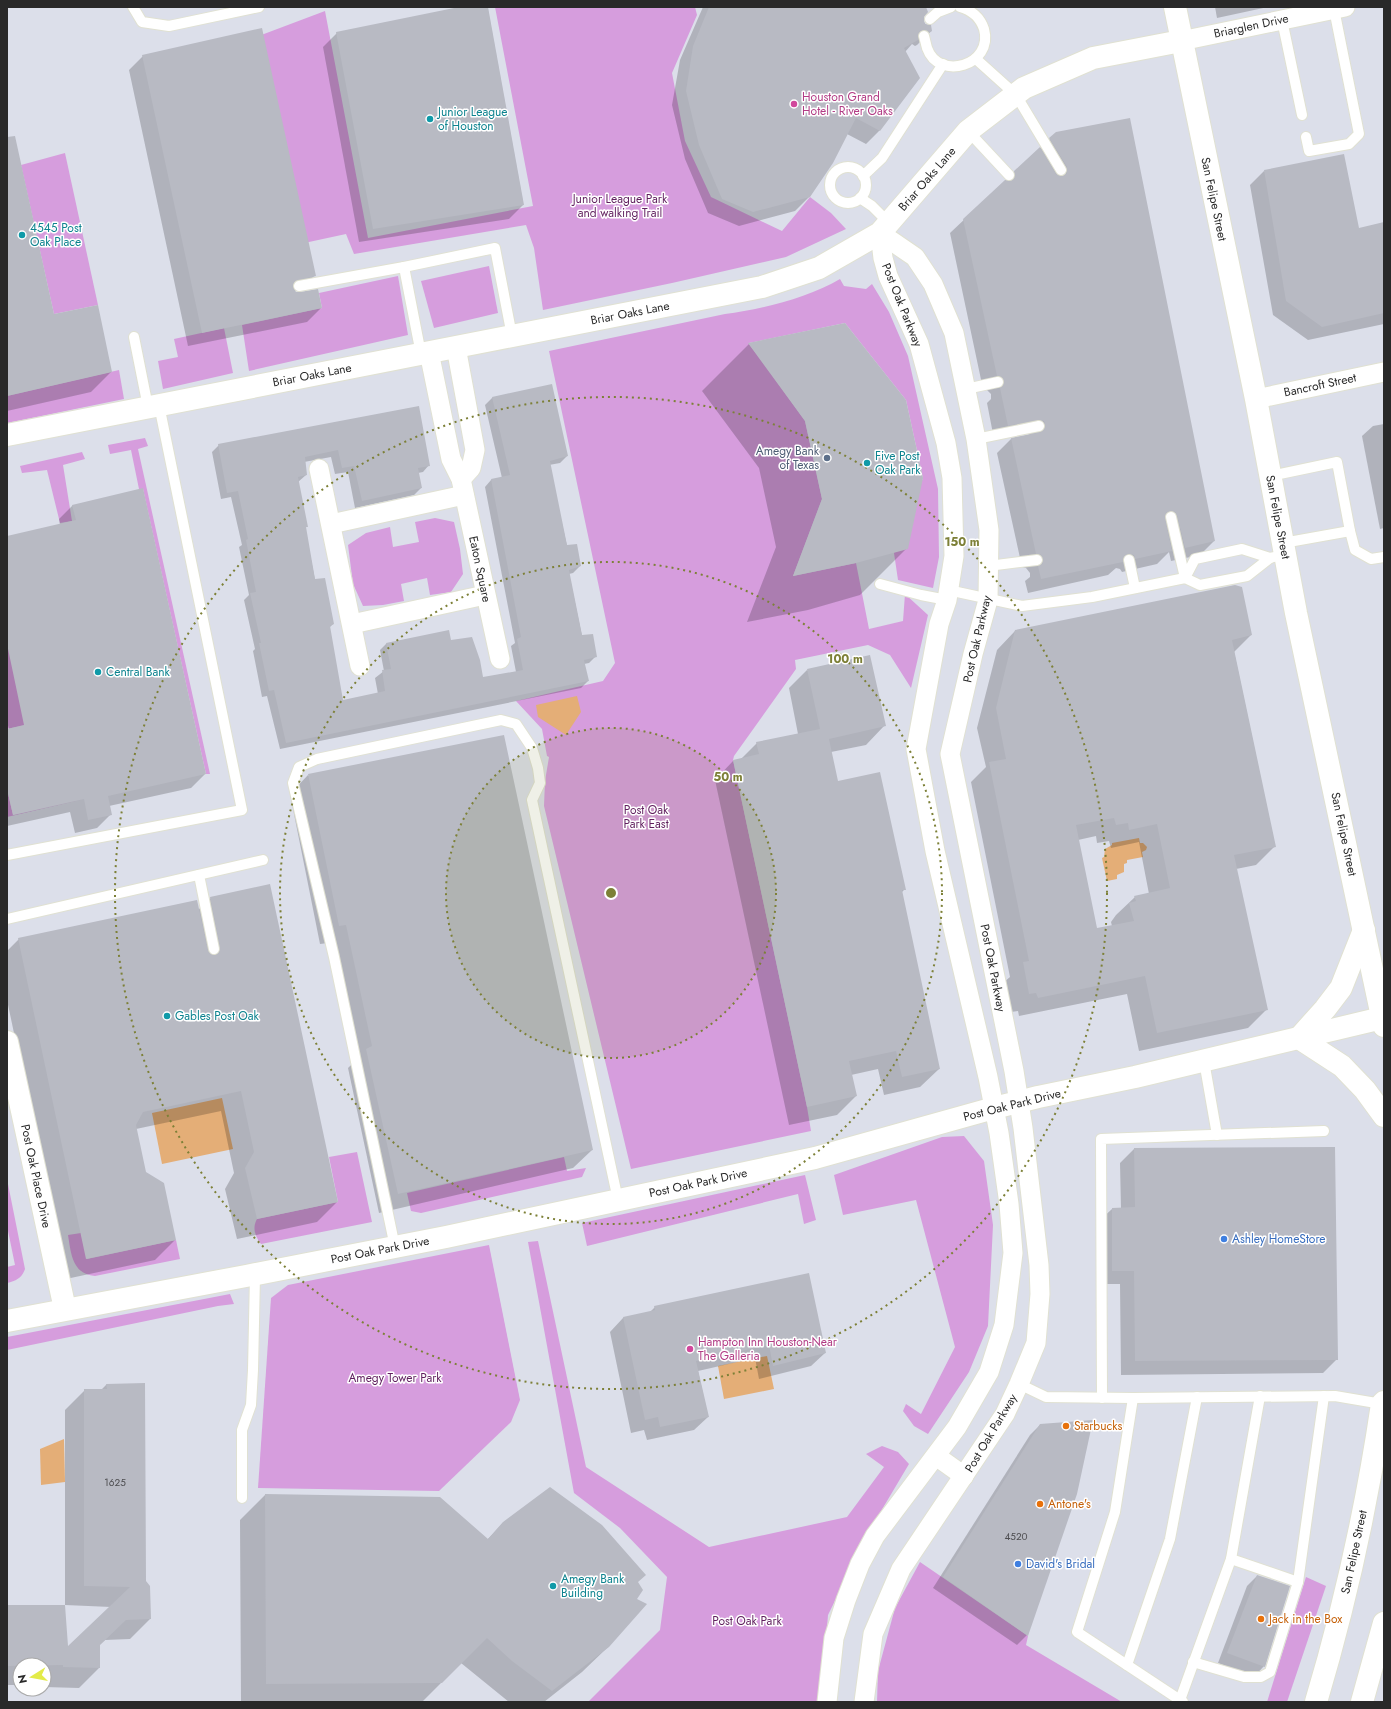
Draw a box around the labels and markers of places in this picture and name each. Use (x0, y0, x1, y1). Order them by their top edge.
place label: Houston Grand Hotel - River Oaks (802, 88, 893, 120)
marker: Houston Grand Hotel - River Oaks (789, 99, 799, 109)
place label: Junior League of Houston (436, 103, 508, 135)
marker: Junior League of Houston (425, 114, 435, 124)
place label: 4545 Post Oak Place (30, 219, 82, 251)
marker: 4545 Post Oak Place (17, 230, 27, 240)
place label: Amegy Bank of Texas (756, 442, 820, 474)
place label: Five Post Oak Park (875, 447, 921, 479)
marker: Amegy Bank of Texas (822, 453, 832, 463)
marker: Five Post Oak Park (862, 458, 872, 468)
place label: Central Bank (106, 663, 171, 681)
marker: Central Bank (93, 667, 103, 677)
centre of rings (604, 886, 618, 900)
place label: Gables Post Oak (175, 1007, 260, 1025)
marker: Gables Post Oak (162, 1011, 172, 1021)
place label: Ashley HomeStore (1232, 1230, 1326, 1248)
marker: Ashley HomeStore (1219, 1234, 1229, 1244)
place label: Hampton Inn Houston-Near The Galleria (698, 1333, 838, 1365)
marker: Hampton Inn Houston-Near The Galleria (685, 1344, 695, 1354)
place label: Starbucks (1074, 1417, 1123, 1435)
marker: Starbucks (1061, 1421, 1071, 1431)
place label: Antone's (1048, 1495, 1091, 1513)
marker: Antone's (1035, 1499, 1045, 1509)
place label: David's Bridal (1026, 1555, 1095, 1573)
marker: David's Bridal (1013, 1559, 1023, 1569)
place label: Amegy Bank Building (561, 1570, 625, 1602)
marker: Amegy Bank Building (548, 1581, 558, 1591)
place label: Jack in the Box (1267, 1610, 1343, 1628)
marker: Jack in the Box (1256, 1614, 1266, 1624)

